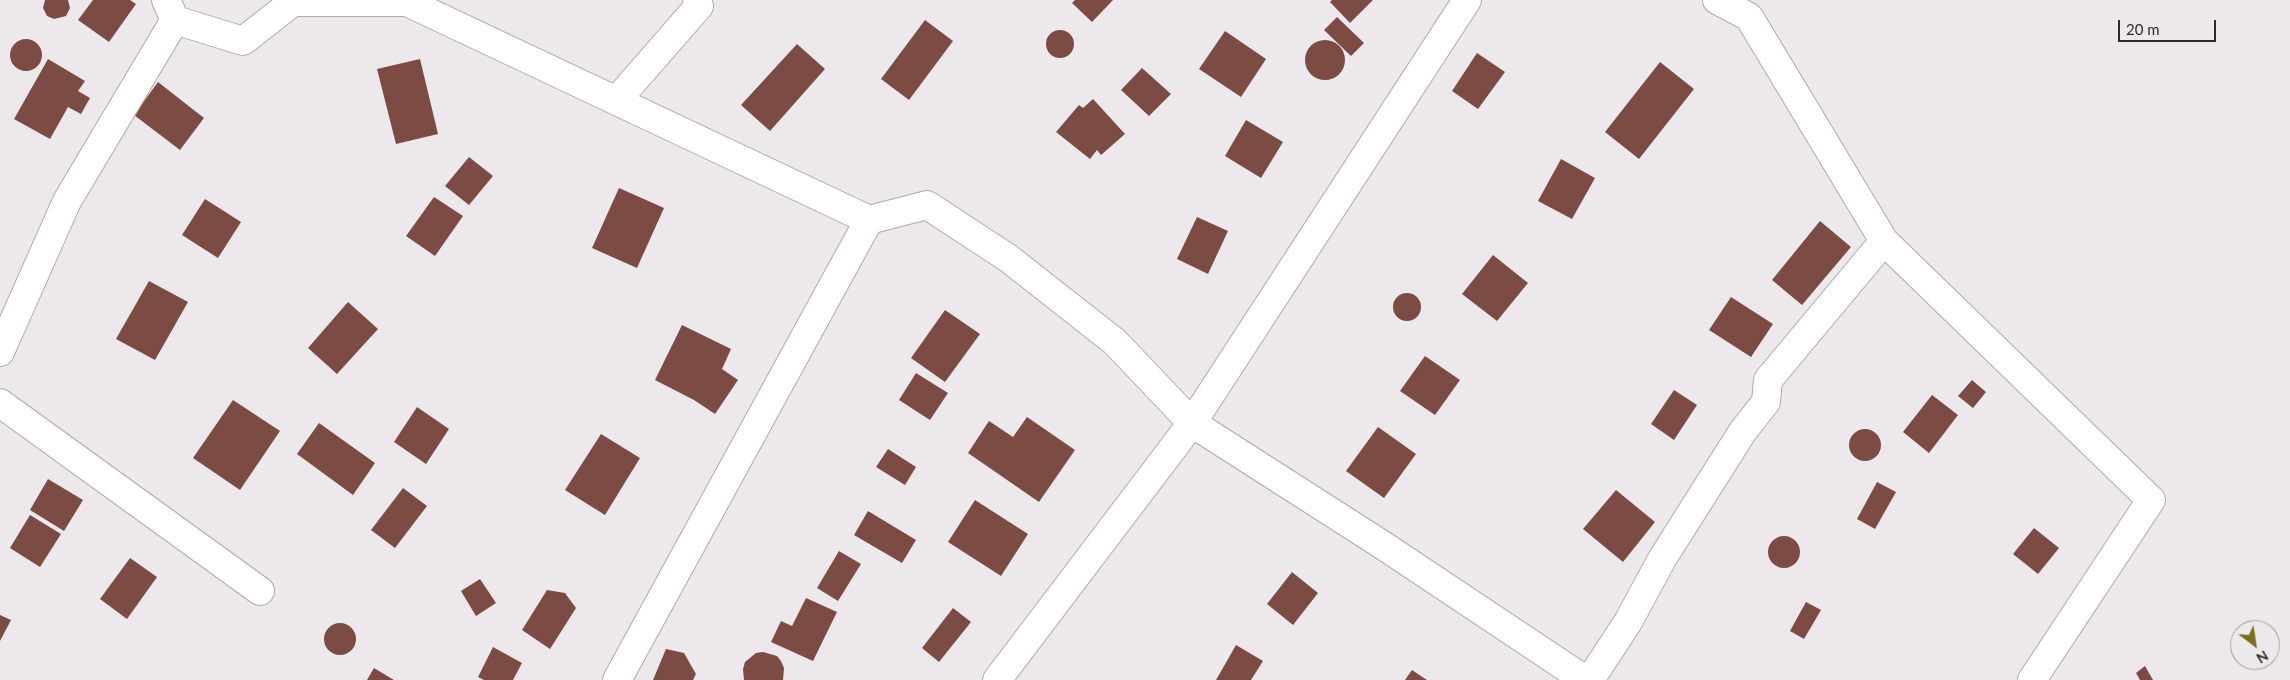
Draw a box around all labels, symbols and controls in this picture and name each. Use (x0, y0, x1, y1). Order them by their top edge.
scale bar (2120, 10, 2218, 42)
text: 20 m (2126, 20, 2160, 38)
north arrow (2230, 620, 2280, 670)
text: N (2253, 647, 2271, 667)

